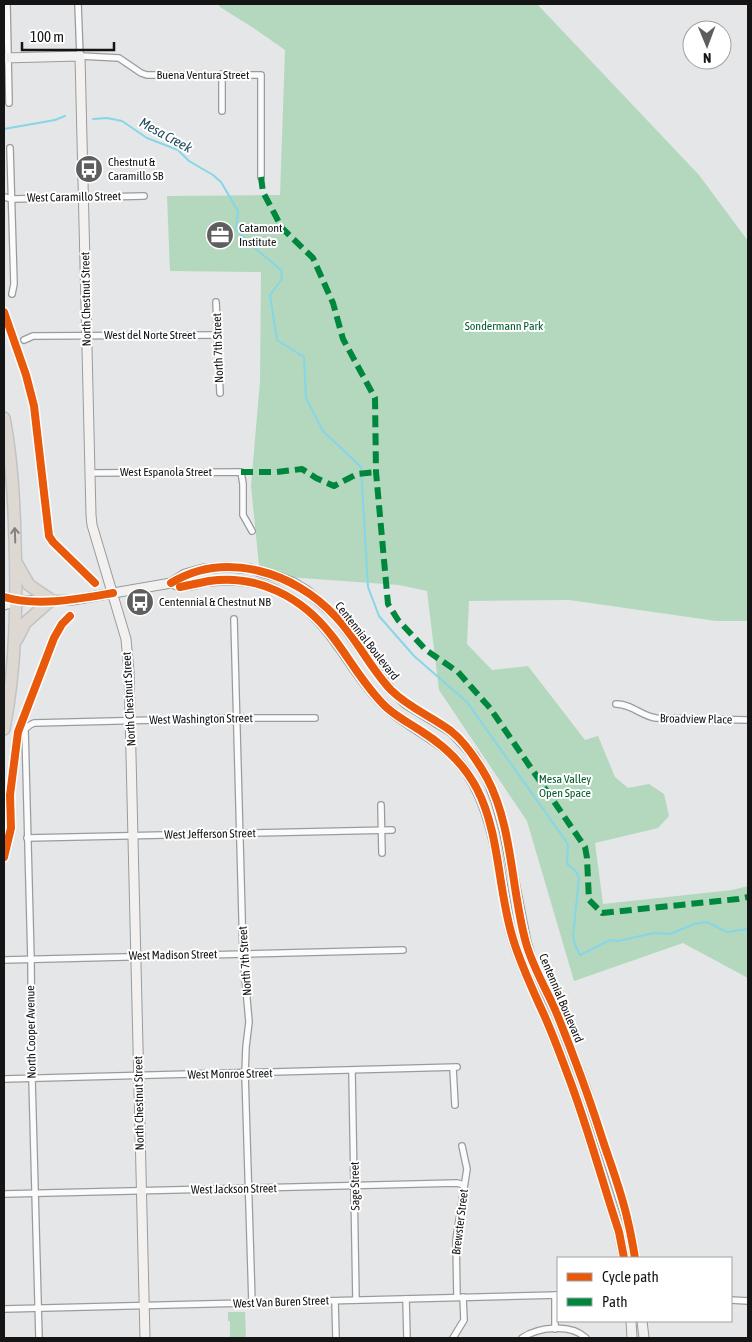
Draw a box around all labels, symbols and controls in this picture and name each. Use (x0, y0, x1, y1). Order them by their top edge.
scale bar (22, 20, 115, 52)
north arrow (682, 20, 732, 70)
text: 100 m (30, 28, 64, 45)
text: N (703, 50, 711, 66)
street label: Buena Ventura Street (157, 68, 250, 82)
water label: Mesa Creek (137, 114, 196, 156)
bus stop icon: Chestnut & Caramillo SB (74, 154, 104, 184)
place label: Chestnut & Caramillo SB (108, 155, 164, 183)
street label: West Caramillo Street (27, 189, 122, 205)
office icon: Catamont Institute (205, 220, 235, 250)
place label: Catamont Institute (239, 221, 283, 249)
street label: North Chestnut Street (78, 251, 94, 346)
street label: North 7th Street (210, 312, 226, 383)
park label: Sondermann Park (465, 319, 544, 333)
street label: West del Norte Street (104, 328, 197, 342)
street label: West Espanola Street (120, 465, 213, 479)
one-way arrow (11, 527, 20, 543)
bus stop icon: Centennial & Chestnut NB (125, 587, 155, 617)
place label: Centennial & Chestnut NB (159, 595, 271, 609)
street label: Centennial Boulevard (332, 599, 402, 683)
street label: North Chestnut Street (120, 651, 138, 747)
street label: West Washington Street (149, 711, 253, 727)
street label: Broadview Place (660, 711, 732, 727)
park label: Mesa Valley Open Space (539, 772, 591, 800)
street label: West Jefferson Street (164, 826, 256, 842)
street label: North 7th Street (236, 925, 254, 996)
street label: West Madison Street (128, 947, 218, 963)
street label: Centennial Boulevard (536, 951, 586, 1045)
street label: North Cooper Avenue (23, 985, 39, 1079)
street label: North Chestnut Street (131, 1055, 147, 1150)
street label: West Monroe Street (187, 1066, 273, 1082)
street label: Sage Street (348, 1161, 362, 1211)
street label: West Jackson Street (191, 1181, 278, 1197)
street label: Brewster Street (449, 1188, 471, 1256)
legend (557, 1257, 732, 1322)
text: Cycle path (602, 1268, 659, 1285)
street label: West Van Buren Street (233, 1293, 330, 1311)
text: Path (602, 1293, 628, 1310)

